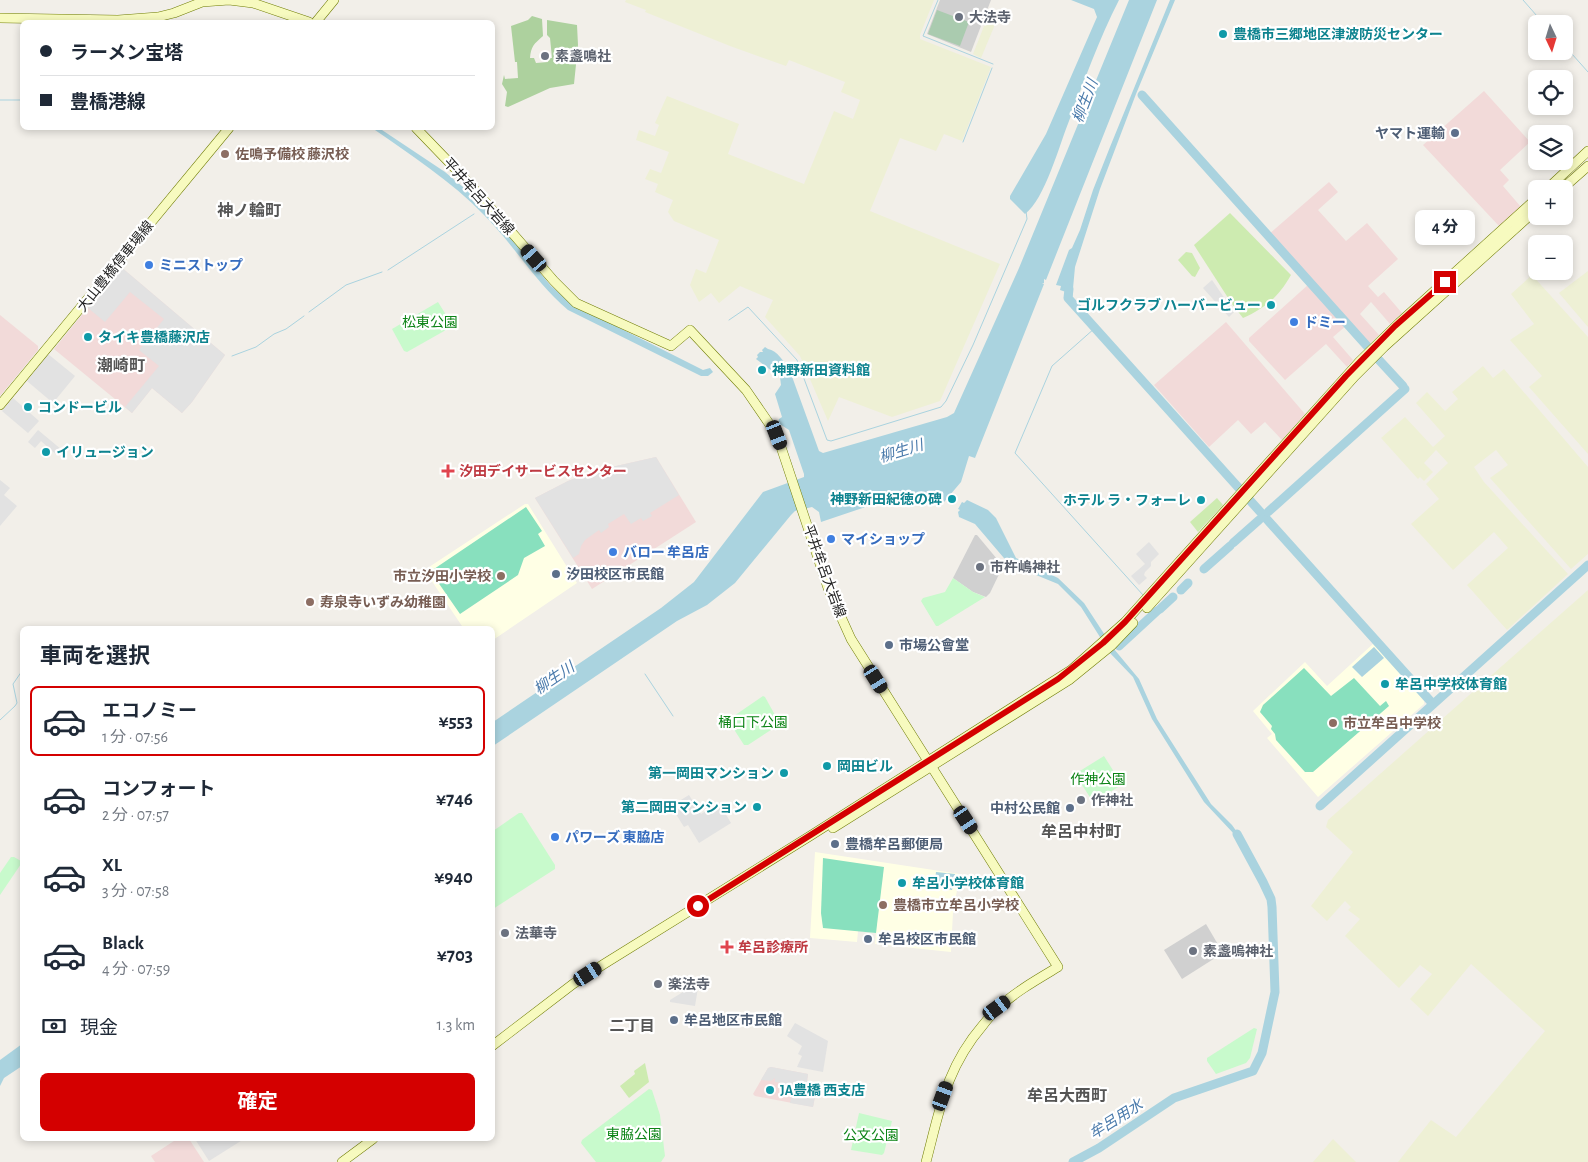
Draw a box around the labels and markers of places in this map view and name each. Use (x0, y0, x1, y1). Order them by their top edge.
place label: 大法寺 (969, 10, 1011, 25)
marker: 大法寺 (953, 11, 965, 23)
place label: 豊橋市三郷地区津波防災センター (1233, 27, 1443, 42)
marker: 豊橋市三郷地区津波防災センター (1217, 28, 1229, 40)
place label: 素盞鳴社 (555, 48, 611, 64)
marker: 素盞鳴社 (539, 50, 551, 62)
place label: ヤマト運輸 (1375, 125, 1445, 141)
marker: ヤマト運輸 (1449, 127, 1461, 139)
place label: 佐鳴予備校 藤沢校 (235, 146, 349, 162)
marker: 佐鳴予備校 藤沢校 (219, 148, 231, 160)
place label: ミニストップ (159, 258, 243, 273)
marker: ミニストップ (143, 259, 155, 271)
place label: ゴルフクラブ ハーバービュー (1077, 297, 1261, 313)
marker: ゴルフクラブ ハーバービュー (1265, 299, 1277, 311)
marker: ドミー (1288, 316, 1300, 328)
place label: ドミー (1304, 316, 1346, 330)
place label: タイキ豊橋藤沢店 (98, 330, 210, 345)
marker: タイキ豊橋藤沢店 (82, 331, 94, 343)
place label: 神野新田資料館 (772, 362, 870, 378)
marker: 神野新田資料館 (756, 364, 768, 376)
place label: コンドービル (38, 400, 122, 415)
marker: コンドービル (22, 401, 34, 413)
place label: イリュージョン (56, 445, 154, 460)
marker: イリュージョン (40, 446, 52, 458)
place label: 汐田デイサービスセンター (459, 463, 627, 479)
marker: 汐田デイサービスセンター (441, 464, 455, 478)
place label: 神野新田紀徳の碑 (830, 491, 942, 507)
marker: 神野新田紀徳の碑 (946, 493, 958, 505)
place label: ホテル ラ・フォーレ (1063, 494, 1191, 508)
marker: ホテル ラ・フォーレ (1195, 494, 1207, 506)
place label: マイショップ (841, 532, 925, 547)
marker: マイショップ (825, 533, 837, 545)
place label: バロー 牟呂店 (623, 544, 709, 560)
marker: バロー 牟呂店 (607, 546, 619, 558)
place label: 市杵嶋神社 (990, 559, 1060, 575)
marker: 市杵嶋神社 (974, 561, 986, 573)
place label: 汐田校区市民館 (566, 567, 664, 582)
marker: 汐田校区市民館 (550, 568, 562, 580)
place label: 市立汐田小学校 (393, 569, 491, 584)
marker: 市立汐田小学校 (495, 570, 507, 582)
place label: 寿泉寺いずみ幼稚園 (320, 594, 446, 610)
marker: 寿泉寺いずみ幼稚園 (304, 596, 316, 608)
place label: 市場公會堂 (899, 638, 969, 653)
marker: 市場公會堂 (883, 639, 895, 651)
place label: 牟呂中学校体育館 (1395, 676, 1507, 692)
marker: 牟呂中学校体育館 (1379, 678, 1391, 690)
place label: 市立牟呂中学校 (1343, 715, 1441, 731)
marker: 市立牟呂中学校 (1327, 717, 1339, 729)
place label: 岡田ビル (837, 759, 893, 774)
marker: 岡田ビル (821, 760, 833, 772)
place label: 第一岡田マンション (648, 765, 774, 781)
marker: 第一岡田マンション (778, 767, 790, 779)
place label: 作神社 (1091, 792, 1133, 808)
marker: 作神社 (1075, 794, 1087, 806)
place label: 第二岡田マンション (621, 799, 747, 815)
place label: 中村公民館 (990, 800, 1060, 816)
marker: 第二岡田マンション (751, 801, 763, 813)
marker: 中村公民館 (1064, 802, 1076, 814)
place label: パワーズ 東脇店 (565, 829, 664, 845)
marker: パワーズ 東脇店 (549, 831, 561, 843)
place label: 豊橋牟呂郵便局 (845, 836, 943, 852)
marker: 豊橋牟呂郵便局 (829, 838, 841, 850)
place label: 牟呂小学校体育館 (912, 875, 1024, 891)
marker: 牟呂小学校体育館 (896, 877, 908, 889)
place label: 豊橋市立牟呂小学校 (893, 897, 1019, 913)
marker: 豊橋市立牟呂小学校 (877, 899, 889, 911)
place label: 法華寺 (515, 926, 557, 941)
marker: 法華寺 (499, 927, 511, 939)
place label: 牟呂校区市民館 (878, 931, 976, 947)
marker: 牟呂校区市民館 (862, 933, 874, 945)
place label: 牟呂診療所 (738, 939, 808, 955)
marker: 牟呂診療所 (720, 940, 734, 954)
place label: 素盞嗚神社 (1203, 943, 1273, 959)
marker: 素盞嗚神社 (1187, 945, 1199, 957)
place label: 楽法寺 (668, 977, 710, 992)
marker: 楽法寺 (652, 978, 664, 990)
place label: 牟呂地区市民館 (684, 1012, 782, 1028)
marker: 牟呂地区市民館 (668, 1014, 680, 1026)
place label: JA豊橋 西支店 (780, 1083, 865, 1098)
marker: JA豊橋 西支店 (764, 1084, 776, 1096)

